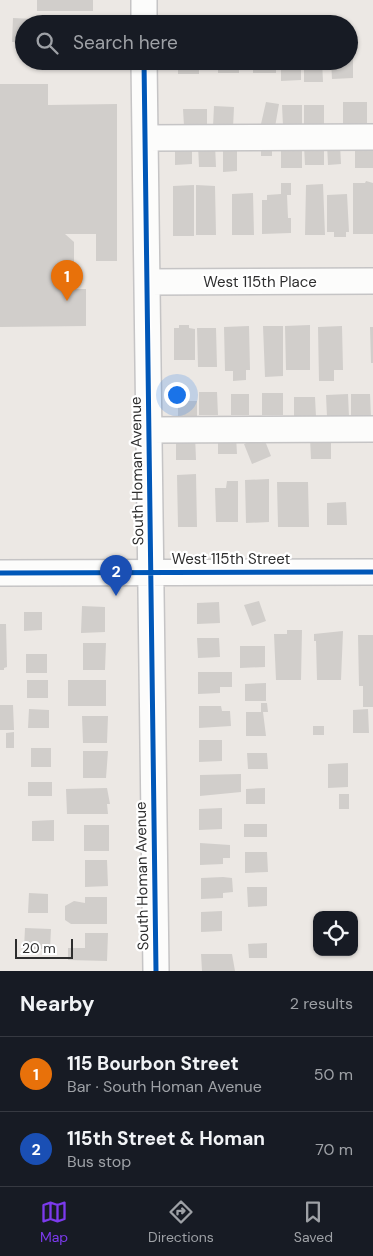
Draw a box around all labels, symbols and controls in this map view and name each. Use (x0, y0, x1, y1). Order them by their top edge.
search box (15, 15, 358, 70)
icon: search (33, 29, 61, 57)
text: Search here (73, 30, 178, 55)
pin: 1 (51, 260, 83, 301)
street label: West 115th Place (203, 272, 317, 292)
your location (164, 382, 190, 408)
street label: South Homan Avenue (126, 396, 148, 546)
street label: West 115th Street (172, 549, 291, 569)
pin: 2 (100, 555, 132, 596)
street label: South Homan Avenue (131, 801, 153, 951)
map controls (313, 911, 358, 956)
button: locate (313, 911, 358, 956)
scale bar (15, 936, 72, 959)
text: 20 m (22, 939, 56, 957)
text: Nearby (20, 990, 94, 1018)
text: 2 results (290, 993, 353, 1014)
text: 115 Bourbon Street (67, 1051, 239, 1076)
text: 1 (33, 1064, 39, 1085)
text: 50 m (314, 1064, 353, 1085)
text: Bar · South Homan Avenue (67, 1076, 262, 1097)
text: 115th Street & Homan (67, 1126, 265, 1151)
text: 2 (31, 1139, 41, 1160)
text: 70 m (315, 1139, 353, 1160)
text: Bus stop (67, 1151, 131, 1172)
tab: Map (40, 1198, 68, 1246)
tab: Directions (148, 1198, 214, 1246)
tab: Saved (294, 1198, 333, 1246)

